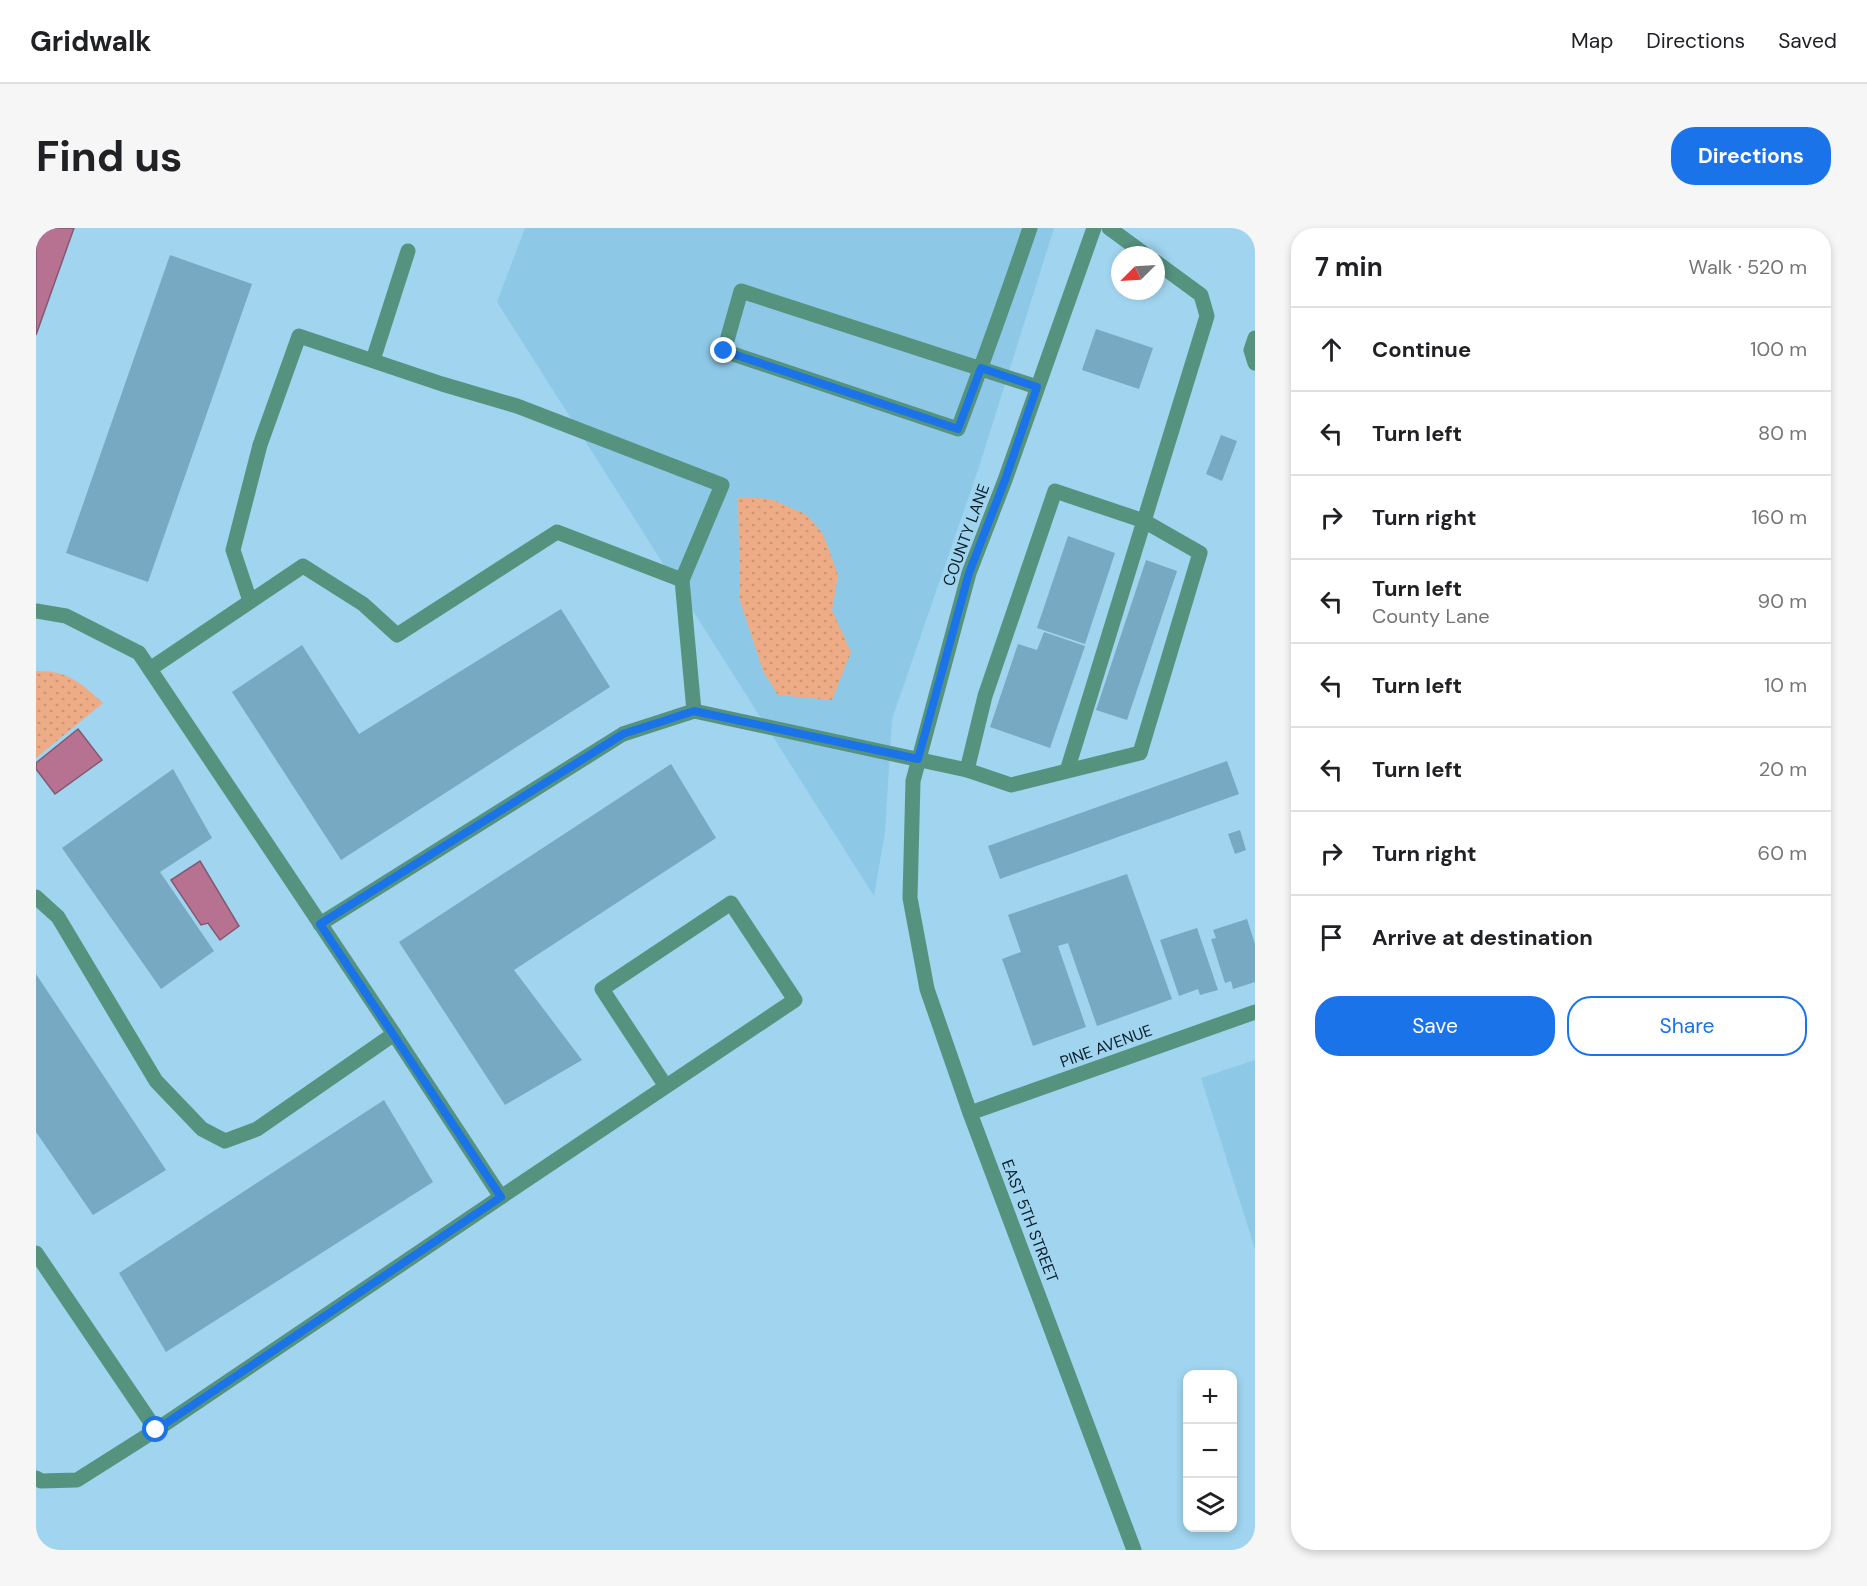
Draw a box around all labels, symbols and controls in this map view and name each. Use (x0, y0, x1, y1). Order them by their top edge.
text: Gridwalk (30, 23, 152, 60)
text: Map (1571, 27, 1613, 55)
text: Directions (1646, 27, 1745, 55)
text: Saved (1778, 27, 1837, 55)
button: Directions (1671, 127, 1831, 185)
text: Find us (36, 129, 182, 184)
north arrow (1111, 246, 1165, 300)
text: 7 min (1315, 250, 1383, 284)
text: Walk · 520 m (1689, 254, 1807, 280)
icon: ahead (1315, 333, 1348, 366)
text: Continue (1372, 335, 1471, 364)
text: 100 m (1750, 336, 1807, 362)
route end (710, 337, 736, 363)
icon: left (1315, 417, 1348, 450)
text: Turn left (1372, 419, 1462, 448)
text: 80 m (1758, 420, 1807, 446)
street label: COUNTY LANE (938, 481, 994, 589)
icon: right (1315, 501, 1348, 534)
text: Turn right (1372, 503, 1477, 532)
text: 160 m (1751, 504, 1807, 530)
text: Turn left (1372, 574, 1462, 603)
icon: left (1315, 585, 1348, 618)
text: 90 m (1758, 588, 1807, 614)
text: County Lane (1372, 603, 1490, 629)
icon: left (1315, 669, 1348, 702)
text: Turn left (1372, 671, 1462, 700)
text: 10 m (1764, 672, 1807, 698)
icon: left (1315, 753, 1348, 786)
text: Turn left (1372, 755, 1462, 784)
text: 20 m (1759, 756, 1807, 782)
icon: right (1315, 837, 1348, 870)
text: Turn right (1372, 839, 1477, 868)
text: 60 m (1758, 840, 1807, 866)
icon: arrive (1315, 921, 1348, 954)
text: Arrive at destination (1372, 923, 1593, 952)
button: Save (1315, 996, 1555, 1056)
button: Share (1567, 996, 1807, 1056)
street label: PINE AVENUE (1057, 1020, 1155, 1072)
street label: EAST 5TH STREET (997, 1157, 1063, 1285)
map controls (1183, 1370, 1237, 1532)
button: + (1183, 1370, 1237, 1424)
route start (142, 1416, 168, 1442)
button: − (1183, 1424, 1237, 1478)
button: layers (1183, 1478, 1237, 1532)

